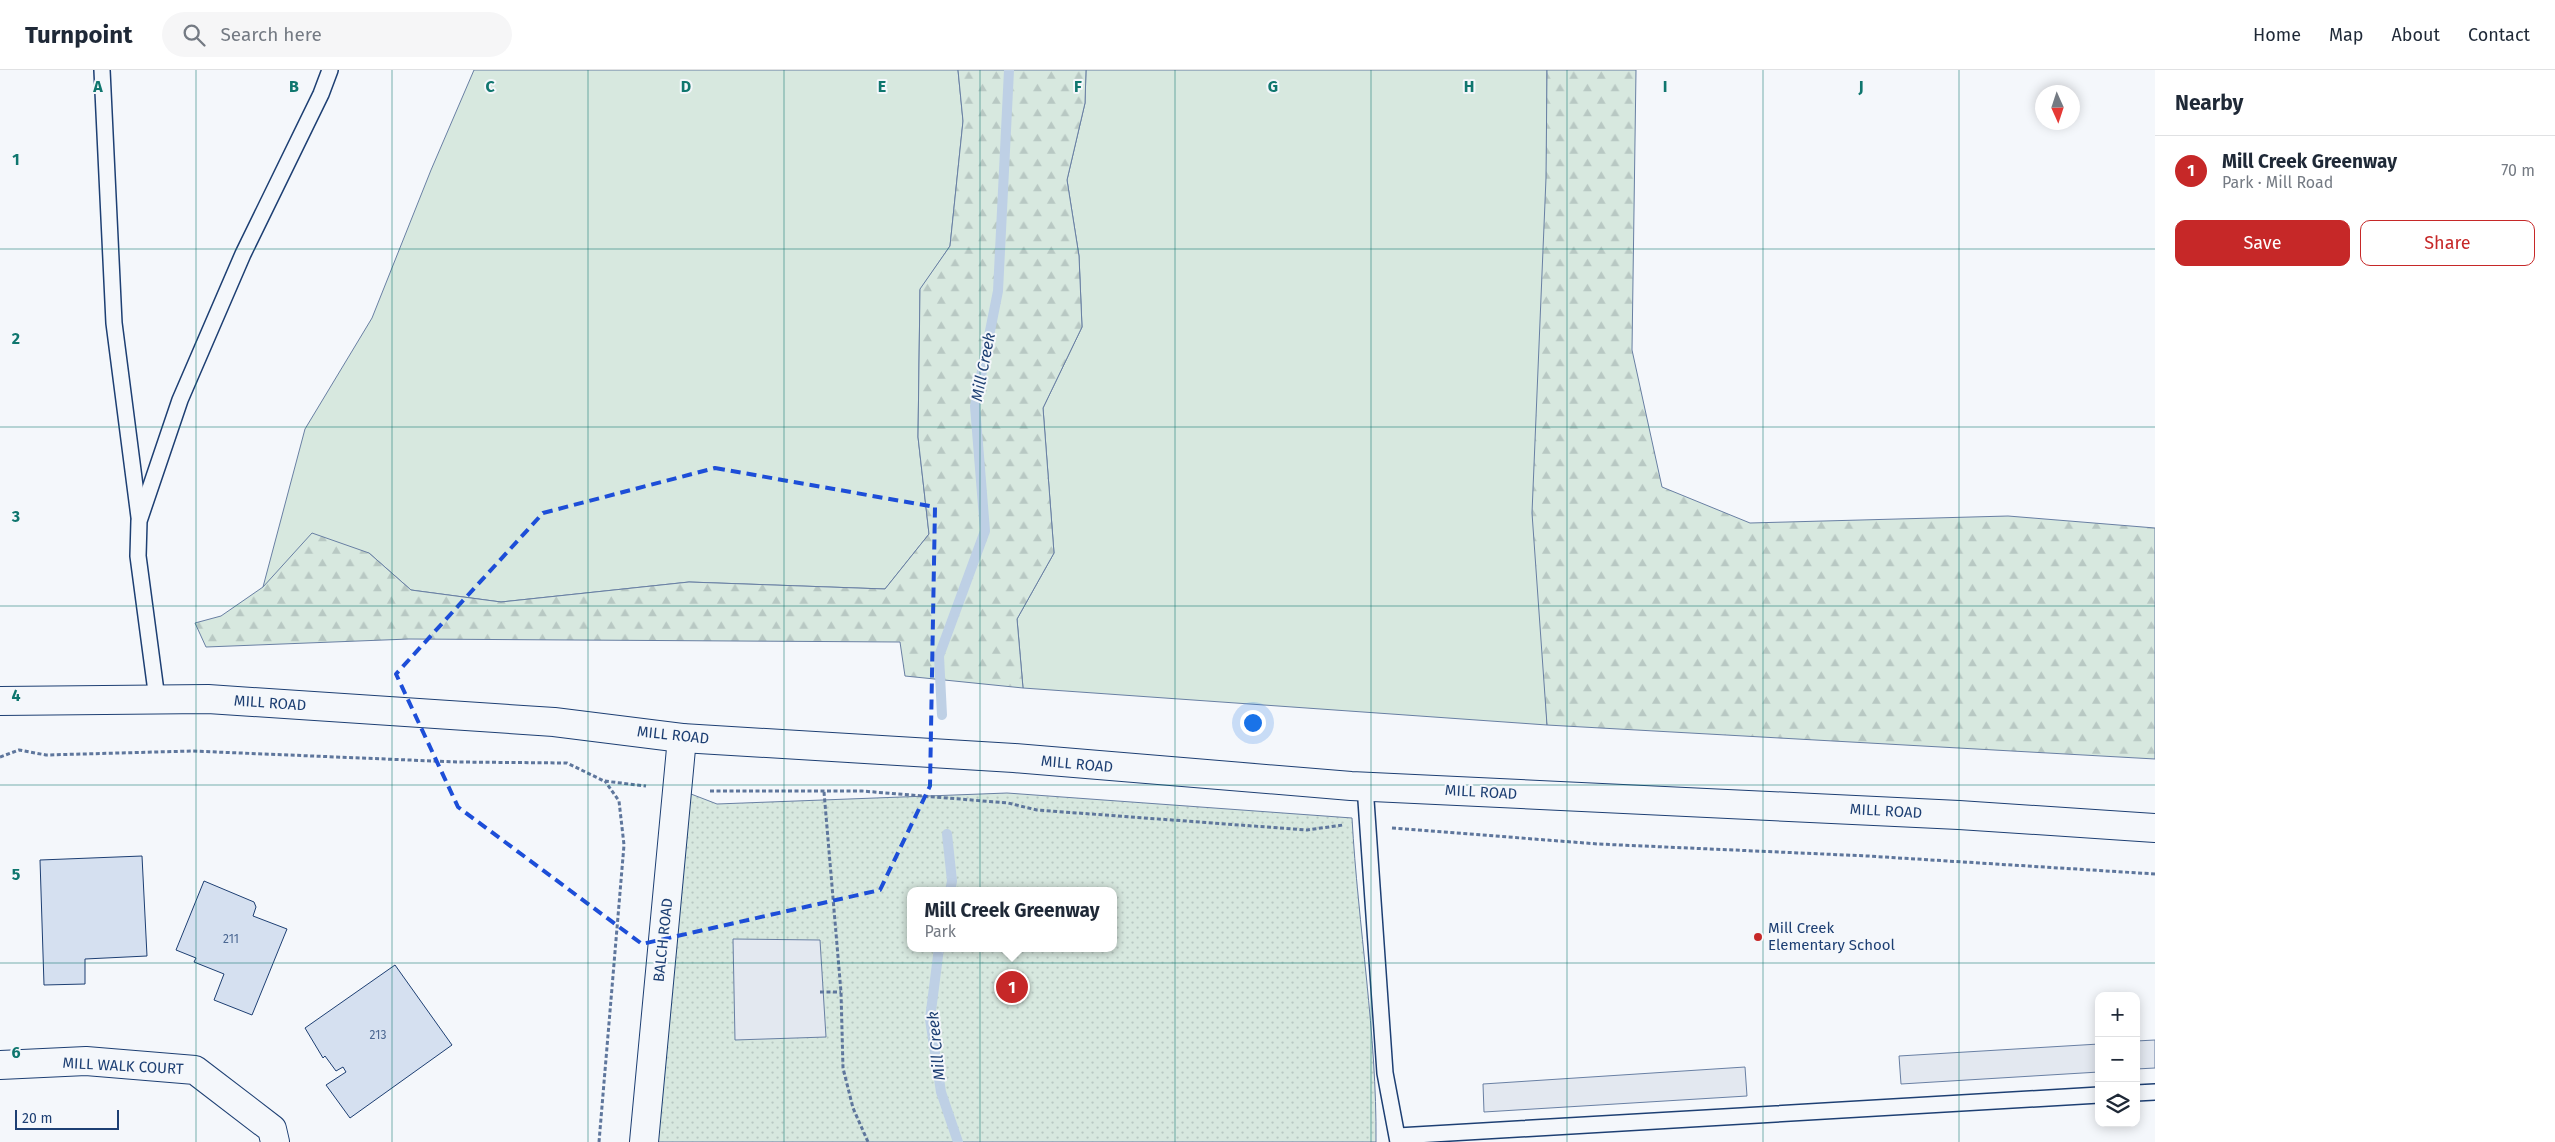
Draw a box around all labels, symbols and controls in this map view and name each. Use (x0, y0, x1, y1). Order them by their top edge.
search box (162, 12, 512, 57)
text: Turnpoint (25, 21, 132, 49)
icon: search (180, 21, 208, 49)
text: Search here (220, 23, 322, 46)
text: Home (2253, 24, 2301, 46)
text: Map (2329, 24, 2363, 46)
text: About (2391, 24, 2440, 46)
text: Contact (2468, 24, 2530, 46)
text: A (92, 77, 103, 96)
text: B (289, 77, 299, 96)
text: C (485, 77, 495, 96)
text: D (681, 77, 691, 96)
text: E (878, 77, 886, 96)
text: F (1074, 77, 1082, 96)
text: G (1268, 77, 1278, 96)
text: H (1464, 77, 1474, 96)
text: I (1663, 77, 1667, 96)
text: J (1857, 77, 1864, 96)
north arrow (2035, 85, 2080, 130)
text: Nearby (2175, 90, 2243, 116)
text: 1 (12, 150, 20, 169)
text: Mill Creek Greenway (2222, 150, 2397, 173)
text: 1 (2187, 161, 2195, 180)
text: 70 m (2501, 161, 2535, 180)
text: Park · Mill Road (2222, 173, 2333, 192)
button: Save (2175, 220, 2350, 266)
button: Share (2360, 220, 2535, 266)
text: 2 (12, 329, 20, 348)
water label: Mill Creek (967, 331, 999, 403)
text: 3 (11, 507, 20, 526)
text: 4 (11, 686, 21, 705)
street label: MILL ROAD (233, 691, 307, 715)
your location (1240, 710, 1266, 736)
street label: MILL ROAD (636, 722, 710, 748)
street label: MILL ROAD (1040, 752, 1114, 776)
street label: MILL ROAD (1444, 781, 1518, 803)
street label: MILL ROAD (1849, 800, 1923, 822)
text: 5 (12, 865, 21, 884)
popup (907, 887, 1117, 952)
street label: BALCH ROAD (650, 897, 676, 983)
text: Mill Creek Greenway (925, 899, 1099, 922)
place label: Mill Creek Elementary School (1768, 919, 1896, 954)
text: Park (925, 922, 956, 941)
marker: Mill Creek Elementary School (1752, 931, 1764, 943)
house number: 211 (223, 932, 239, 946)
pin: 1 (996, 968, 1028, 1006)
map controls (2095, 992, 2140, 1127)
button: + (2095, 992, 2140, 1037)
water label: Mill Creek (923, 1010, 949, 1082)
house number: 213 (370, 1028, 386, 1042)
button: − (2095, 1037, 2140, 1082)
text: 6 (11, 1043, 21, 1062)
street label: MILL WALK COURT (62, 1054, 184, 1078)
button: layers (2095, 1082, 2140, 1127)
scale bar (15, 1107, 119, 1130)
text: 20 m (22, 1110, 52, 1127)

